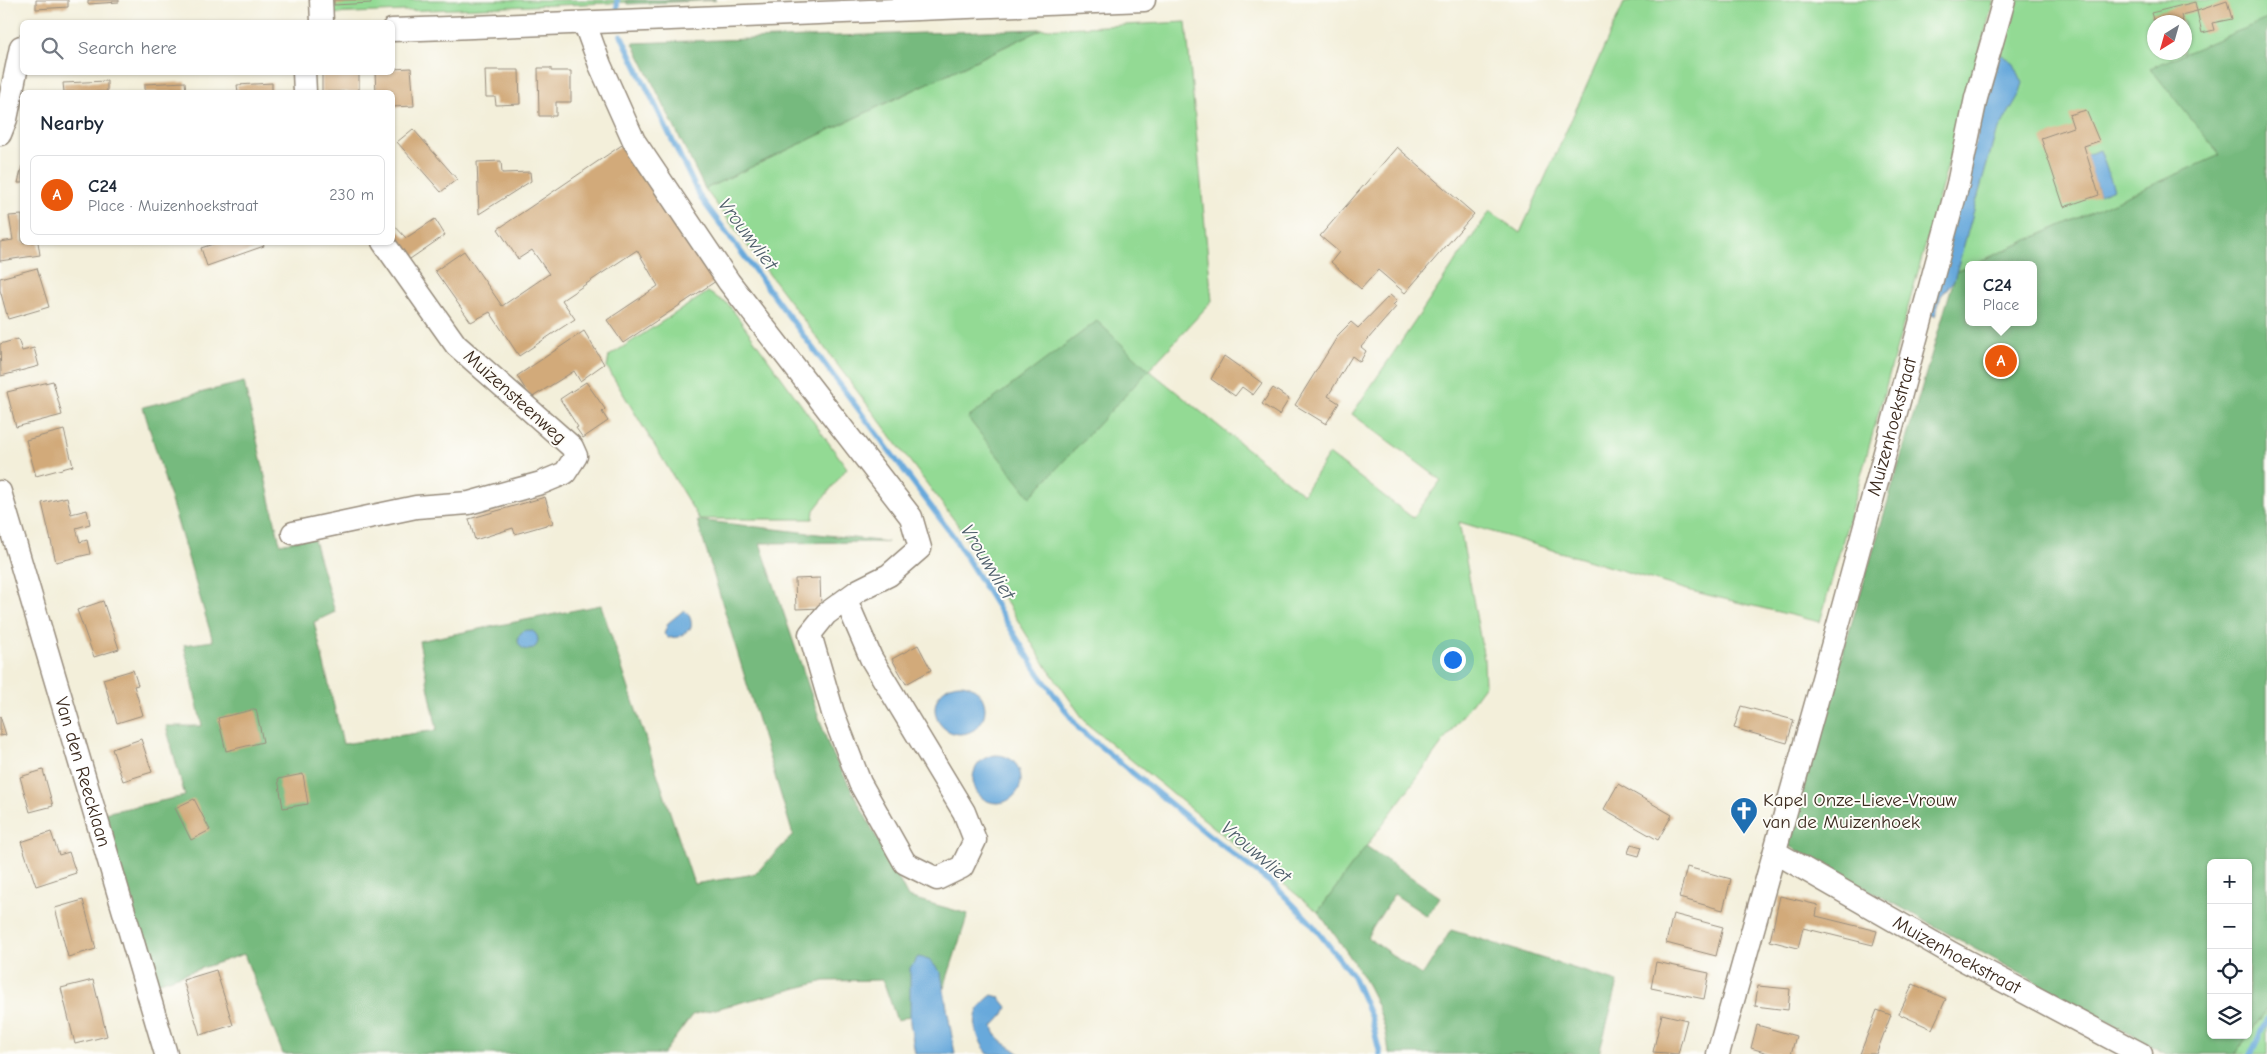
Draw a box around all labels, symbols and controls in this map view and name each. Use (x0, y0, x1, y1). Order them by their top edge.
north arrow (2147, 15, 2192, 60)
search box (20, 20, 395, 75)
icon: search (38, 34, 66, 62)
text: Search here (78, 37, 177, 59)
text: Nearby (40, 111, 104, 135)
text: C24 (88, 175, 117, 197)
text: A (53, 186, 61, 204)
text: 230 m (329, 186, 374, 204)
water label: Vrouwvliet (713, 193, 784, 276)
text: Place · Muizenhoekstraat (88, 197, 258, 215)
popup (1965, 261, 2037, 326)
text: C24 (1983, 274, 2012, 296)
text: Place (1983, 296, 2019, 314)
pin: A (1985, 342, 2017, 380)
street label: Muizensteenweg (459, 345, 571, 449)
street label: Muizenhoekstraat (1863, 355, 1921, 498)
water label: Vrouwvliet (956, 520, 1021, 605)
your location (1440, 647, 1466, 673)
street label: Van den Reecklaan (50, 695, 115, 850)
place label: Kapel Onze-Lieve-Vrouw van de Muizenhoek (1762, 789, 1958, 833)
church icon: Kapel Onze-Lieve-Vrouw van de Muizenhoek (1729, 796, 1759, 835)
water label: Vrouwvliet (1216, 816, 1297, 889)
map controls (2207, 859, 2252, 1039)
button: + (2207, 859, 2252, 904)
button: − (2207, 904, 2252, 949)
street label: Muizenhoekstraat (1889, 911, 2025, 999)
button: locate (2207, 949, 2252, 994)
button: layers (2207, 994, 2252, 1039)

